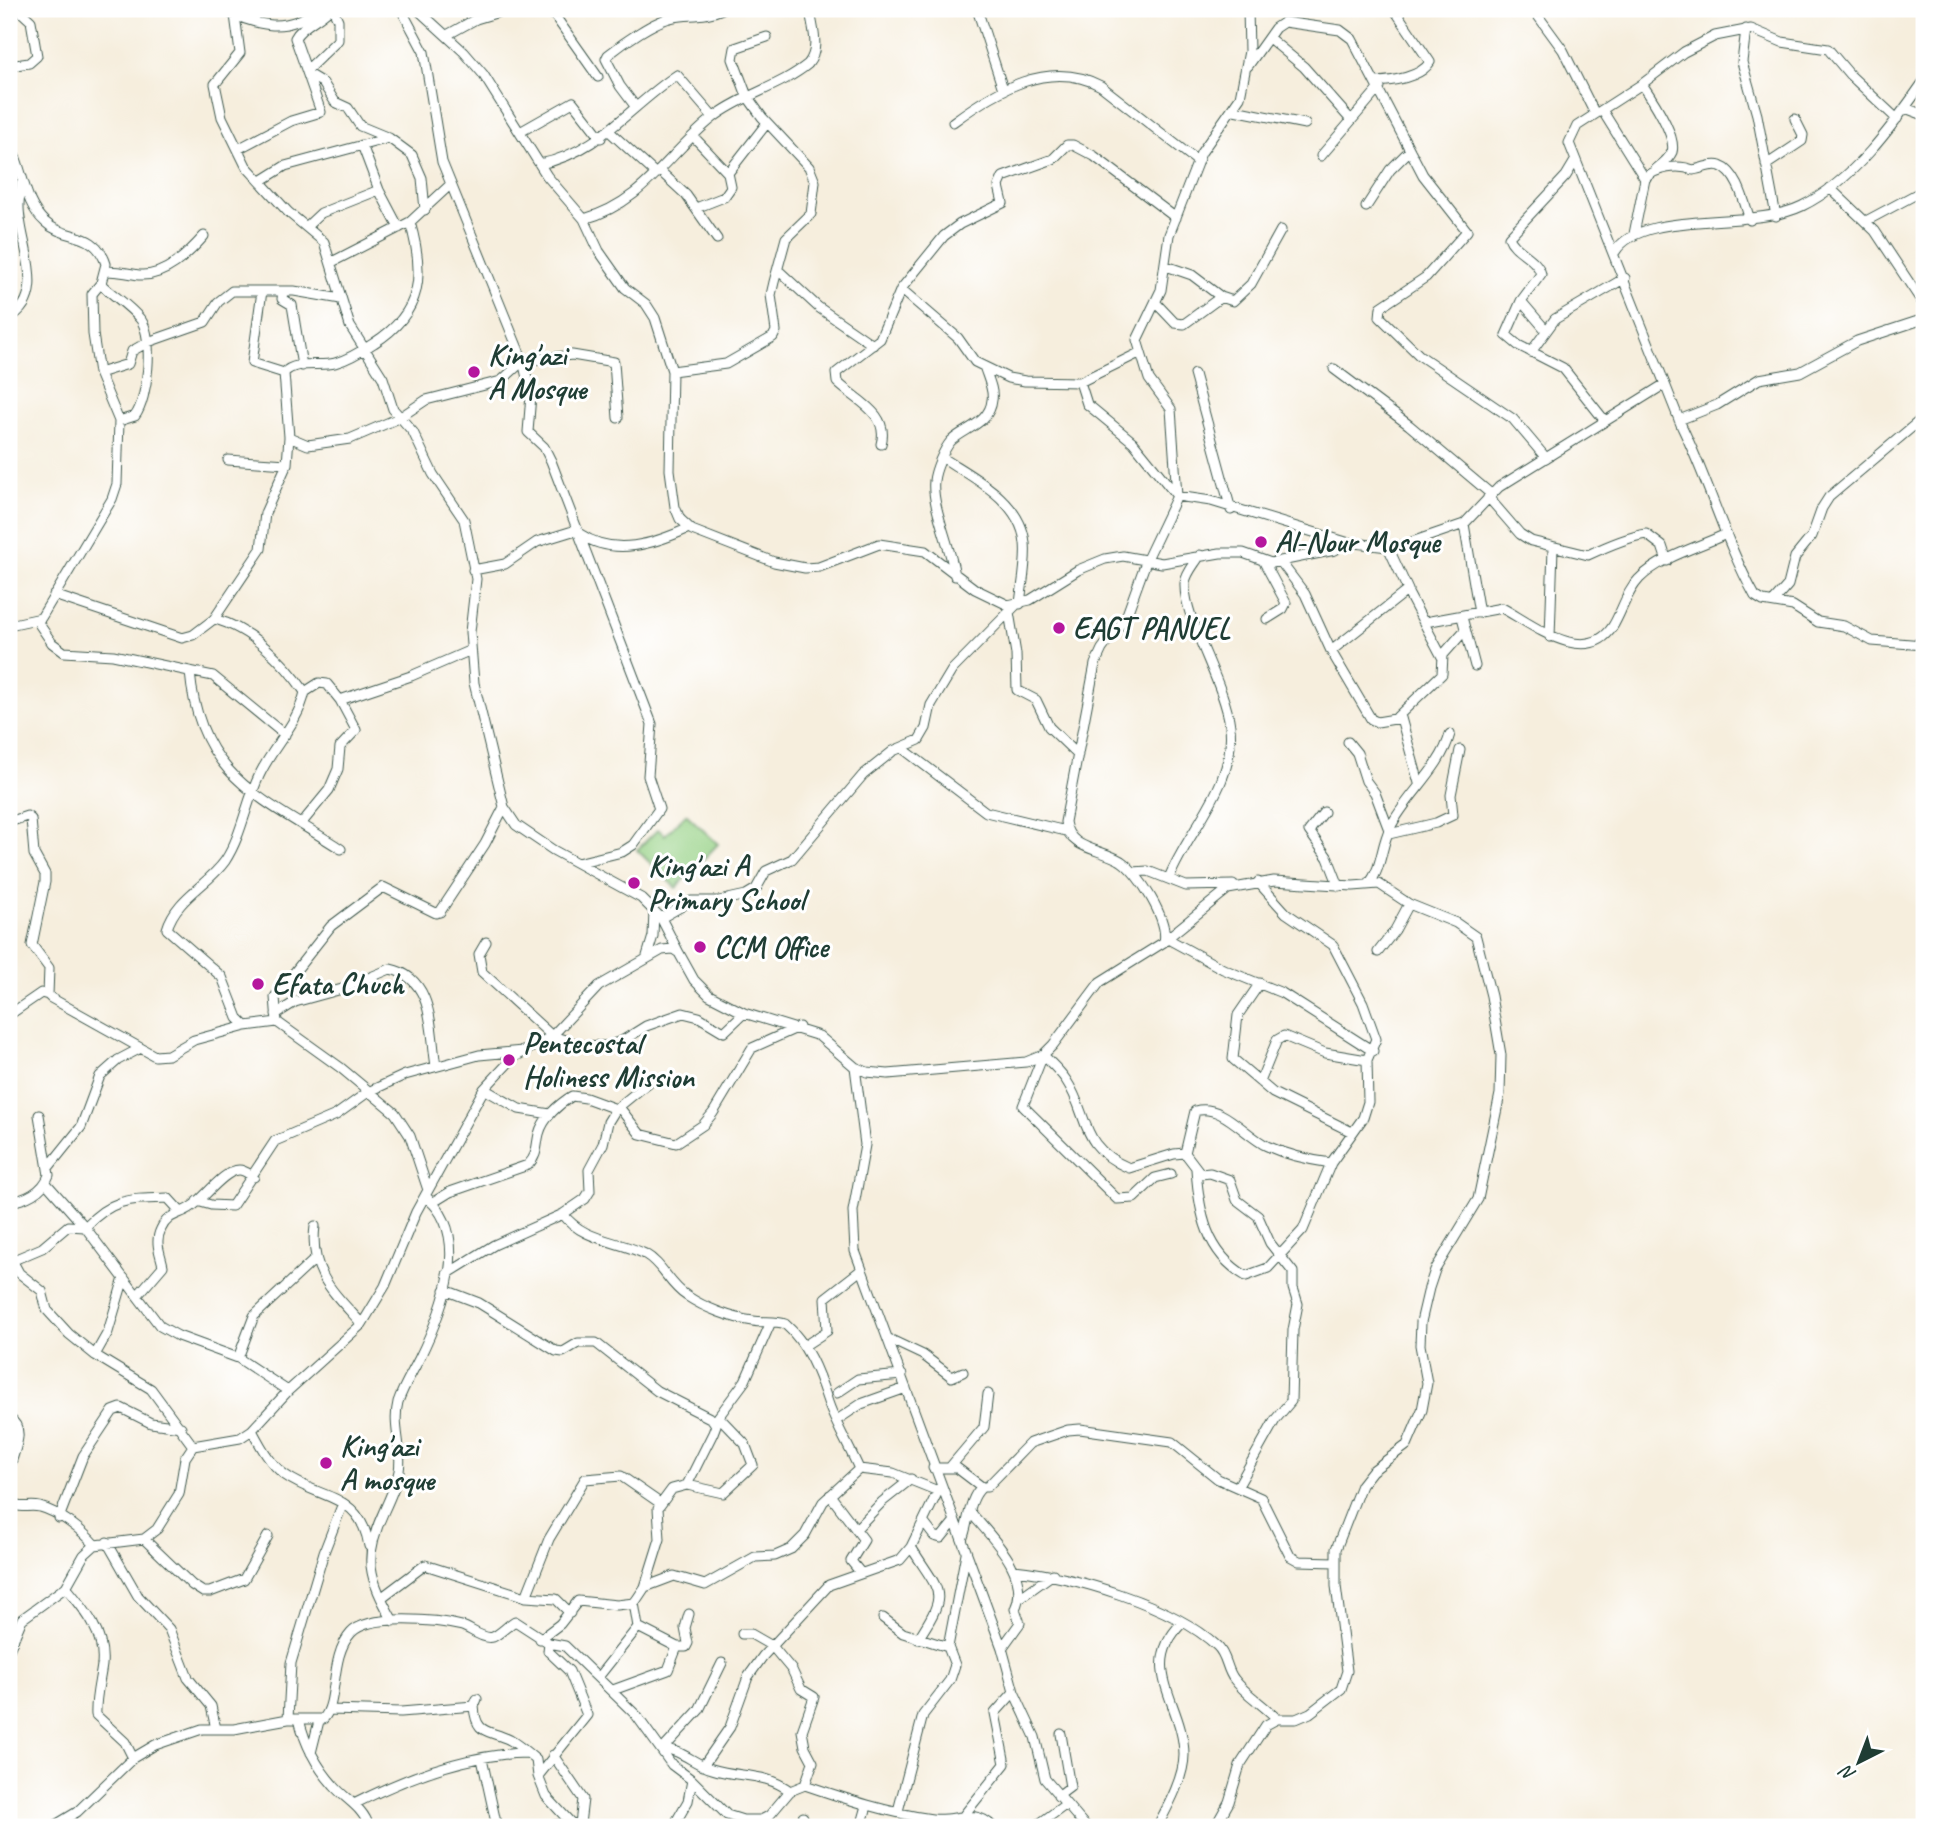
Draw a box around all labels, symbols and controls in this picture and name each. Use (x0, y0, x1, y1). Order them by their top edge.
place label: King'azi A Mosque (488, 336, 588, 408)
marker: King'azi A Mosque (466, 364, 482, 380)
place label: Al-Nour Mosque (1275, 523, 1442, 561)
marker: Al-Nour Mosque (1253, 534, 1269, 550)
place label: EAGT PANUEL (1073, 609, 1231, 647)
marker: EAGT PANUEL (1051, 620, 1067, 636)
place label: King'azi A Primary School (648, 847, 810, 919)
marker: King'azi A Primary School (626, 875, 642, 891)
place label: CCM Office (714, 928, 831, 966)
marker: CCM Office (692, 939, 708, 955)
place label: Efata Chuch (272, 965, 405, 1003)
marker: Efata Chuch (250, 976, 266, 992)
place label: Pentecostal Holiness Mission (523, 1024, 695, 1096)
marker: Pentecostal Holiness Mission (501, 1052, 517, 1068)
place label: King'azi A mosque (340, 1427, 436, 1499)
marker: King'azi A mosque (318, 1455, 334, 1471)
north arrow (1825, 1728, 1895, 1798)
text: N (1833, 1759, 1861, 1787)

